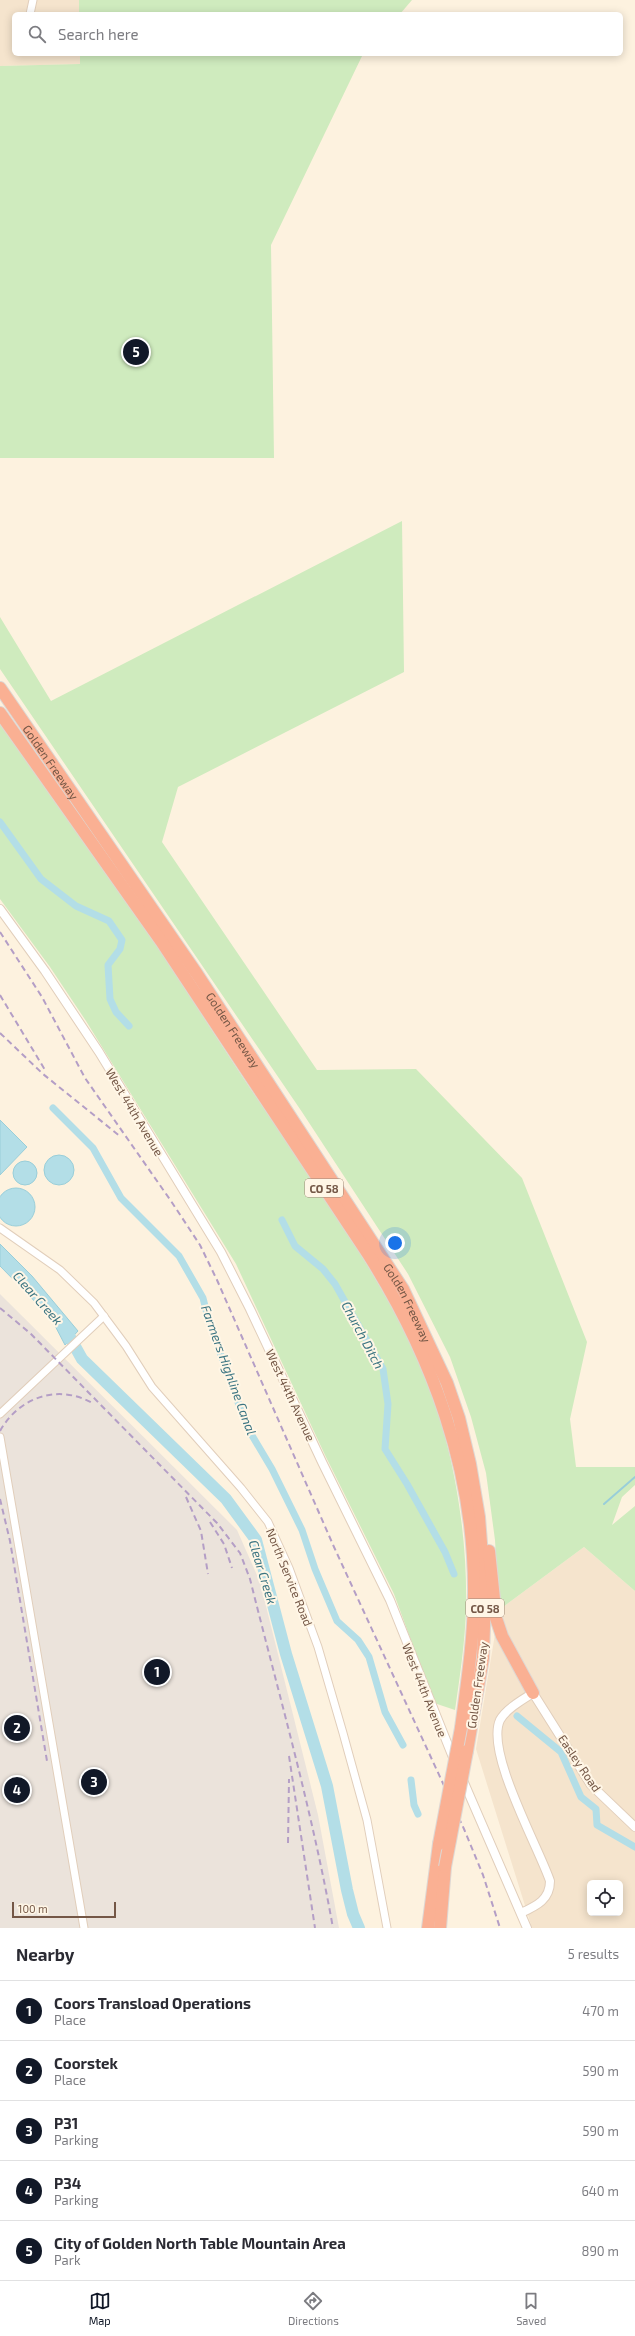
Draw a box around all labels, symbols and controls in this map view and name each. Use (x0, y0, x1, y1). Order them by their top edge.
search box (12, 12, 623, 56)
icon: search (26, 23, 48, 45)
text: Search here (58, 25, 139, 43)
pin: 5 (123, 337, 149, 367)
street label: Golden Freeway (20, 722, 82, 803)
street label: Golden Freeway (204, 989, 264, 1071)
street label: West 44th Avenue (103, 1066, 167, 1158)
road number: CO 58 (305, 1179, 343, 1197)
your location (385, 1233, 405, 1253)
street label: Golden Freeway (381, 1261, 434, 1345)
water label: Clear Creek (10, 1268, 66, 1328)
water label: Church Ditch (338, 1298, 388, 1372)
water label: Farmers Highline Canal (198, 1303, 260, 1437)
street label: West 44th Avenue (264, 1347, 318, 1443)
street label: North Service Road (264, 1526, 316, 1628)
water label: Clear Creek (246, 1538, 280, 1606)
road number: CO 58 (466, 1599, 504, 1617)
street label: Golden Freeway (464, 1640, 490, 1729)
street label: West 44th Avenue (400, 1641, 450, 1739)
pin: 1 (144, 1657, 170, 1687)
pin: 2 (4, 1713, 30, 1743)
street label: Easley Road (556, 1732, 604, 1794)
pin: 3 (81, 1767, 107, 1797)
pin: 4 (4, 1775, 30, 1805)
map controls (587, 1880, 623, 1916)
button: locate (587, 1880, 623, 1916)
scale bar (12, 1900, 116, 1919)
text: 100 m (18, 1902, 48, 1915)
text: Nearby (16, 1944, 74, 1964)
text: 5 results (568, 1946, 619, 1962)
text: Coors Transload Operations (54, 1994, 251, 2012)
text: 1 (26, 2003, 32, 2019)
text: 470 m (582, 2003, 619, 2019)
text: Place (54, 2012, 86, 2028)
text: Coorstek (54, 2054, 118, 2072)
text: 2 (25, 2063, 33, 2079)
text: 590 m (582, 2063, 619, 2079)
text: Place (54, 2072, 86, 2088)
text: P31 (54, 2114, 78, 2132)
text: 3 (25, 2123, 33, 2139)
text: 590 m (582, 2123, 619, 2139)
text: Parking (54, 2132, 99, 2148)
text: P34 (54, 2174, 81, 2192)
text: 4 (25, 2183, 33, 2199)
text: 640 m (581, 2183, 619, 2199)
text: Parking (54, 2192, 99, 2208)
text: City of Golden North Table Mountain Area (54, 2234, 346, 2252)
text: 5 (25, 2243, 33, 2259)
text: 890 m (582, 2243, 619, 2259)
text: Park (54, 2252, 81, 2268)
tab: Map (89, 2290, 111, 2327)
tab: Directions (288, 2290, 339, 2327)
tab: Saved (516, 2290, 546, 2327)

